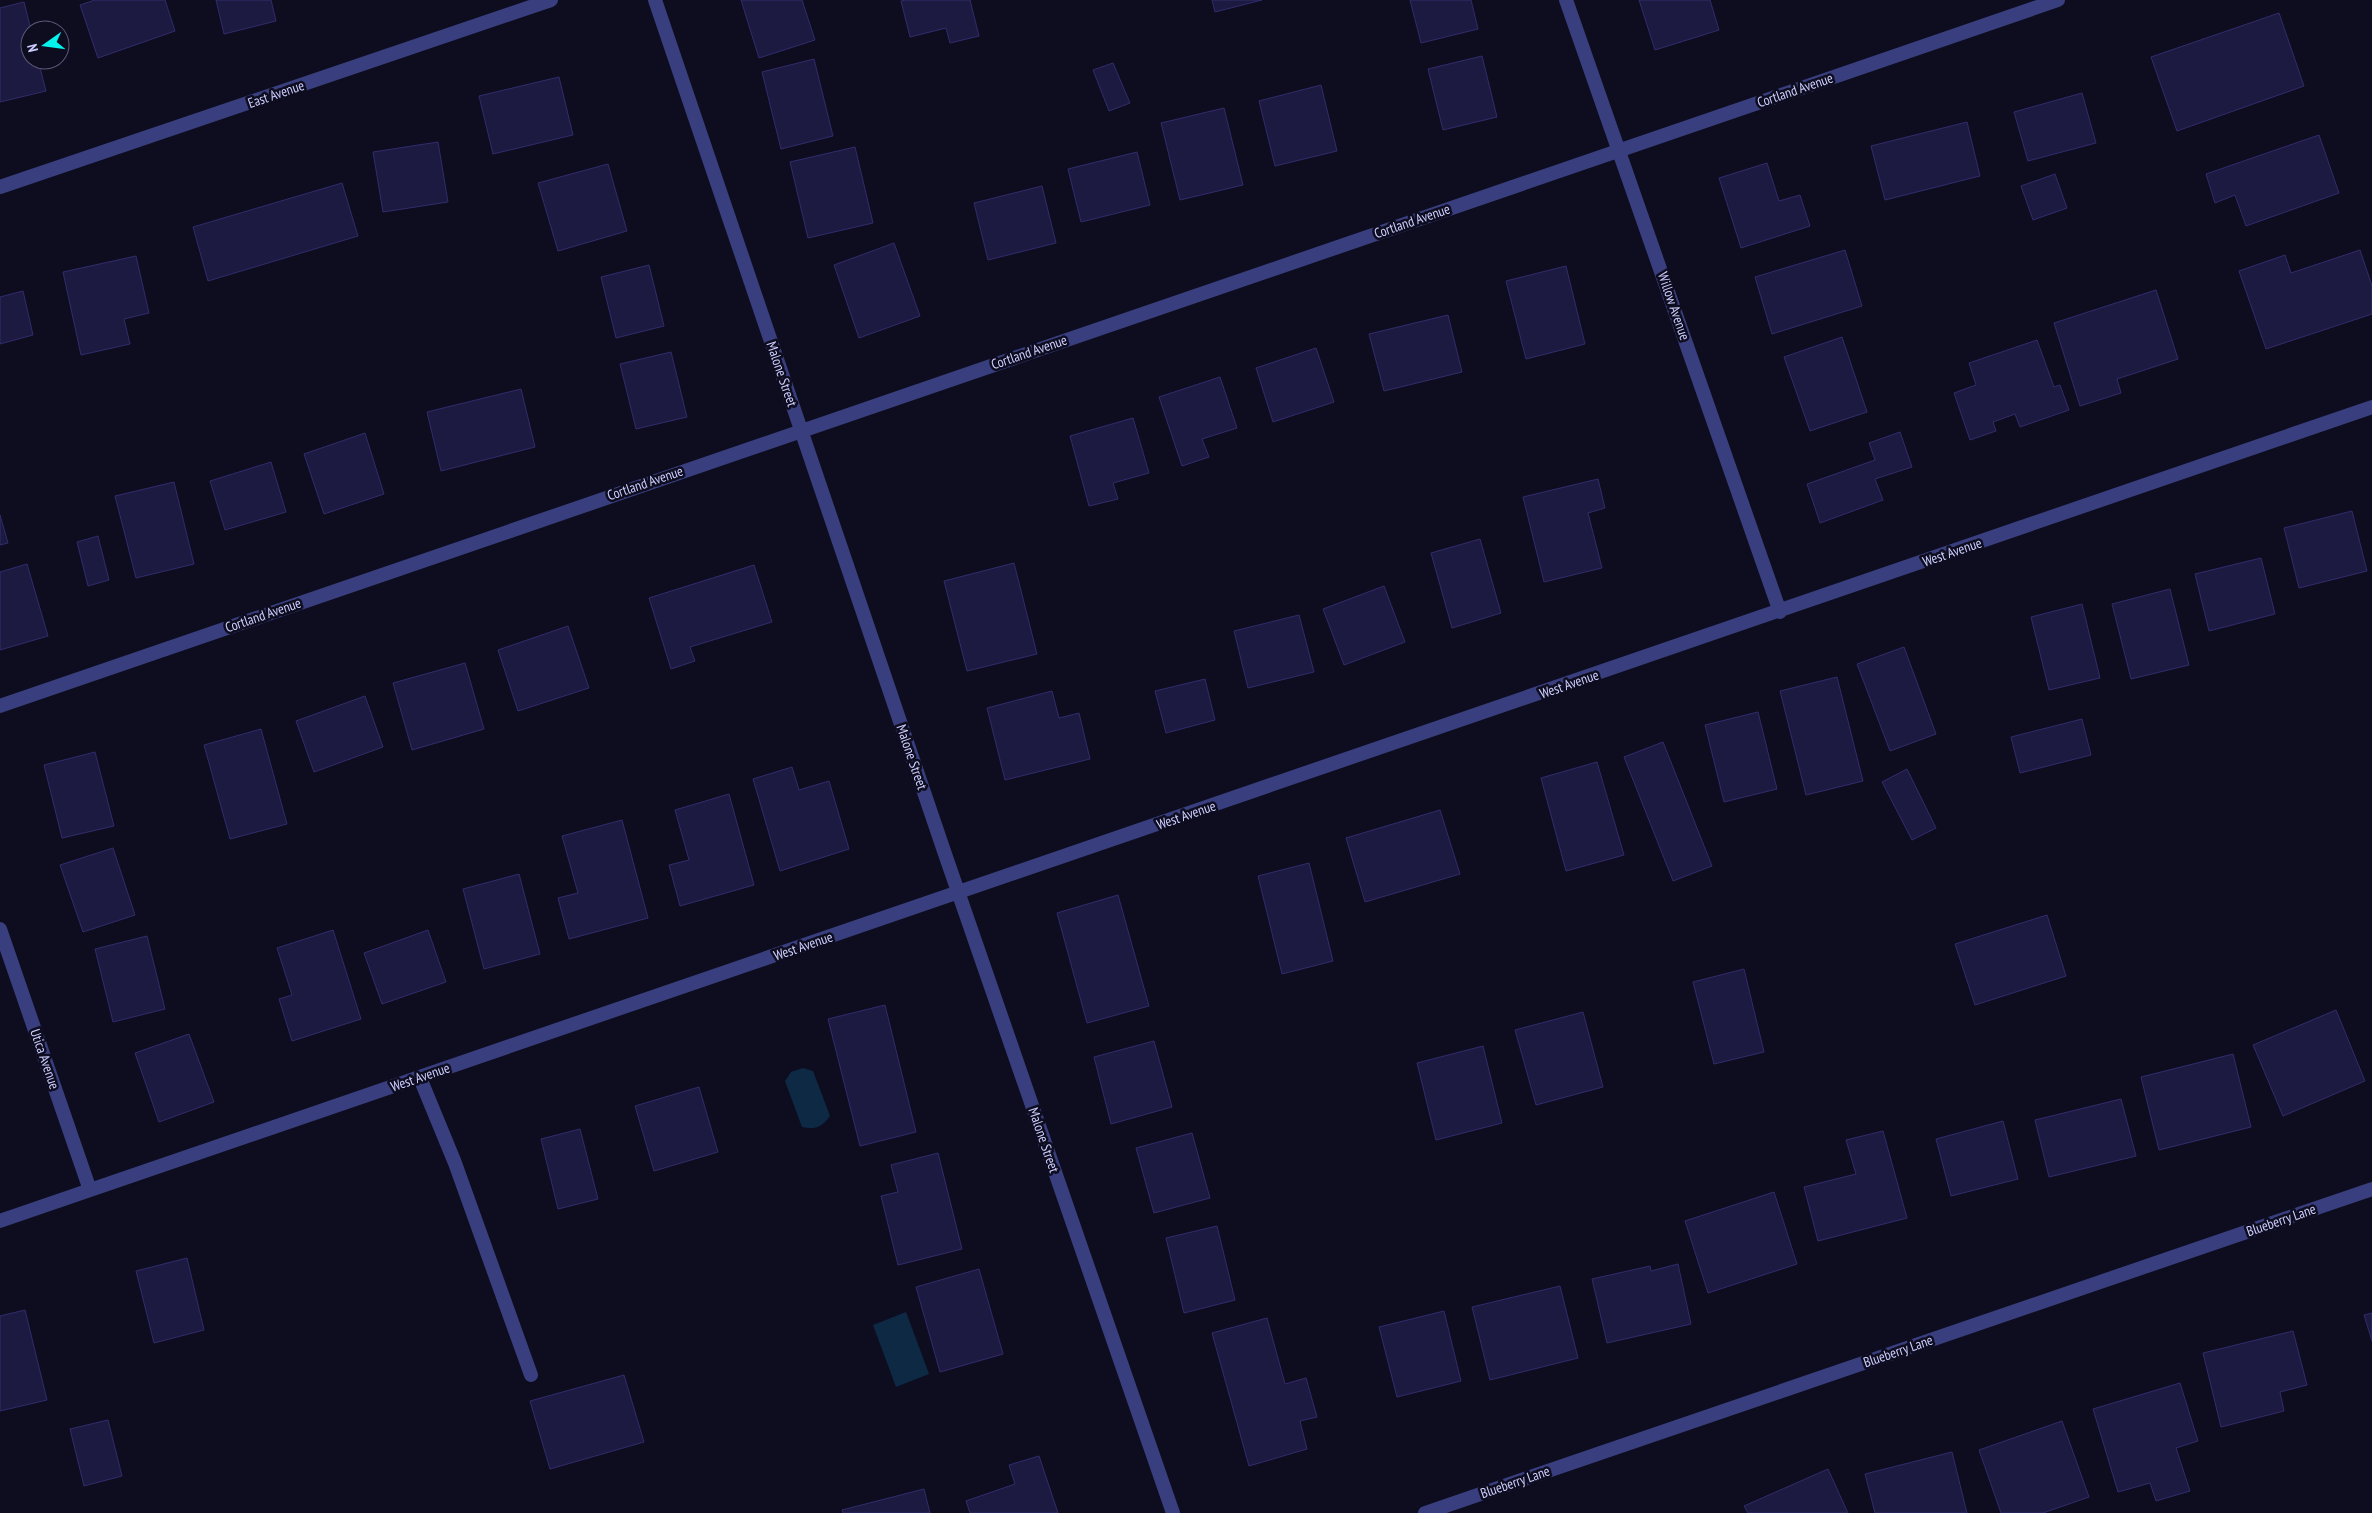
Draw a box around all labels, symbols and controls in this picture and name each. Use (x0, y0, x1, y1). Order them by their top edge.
north arrow (20, 20, 70, 70)
text: N (23, 42, 42, 54)
street label: Cortland Avenue (1755, 69, 1836, 111)
street label: East Avenue (246, 76, 307, 112)
street label: Cortland Avenue (1372, 200, 1453, 242)
street label: Willow Avenue (1654, 270, 1694, 343)
street label: Cortland Avenue (989, 331, 1070, 373)
street label: Malone Street (762, 339, 802, 409)
street label: Cortland Avenue (605, 462, 686, 504)
street label: West Avenue (1920, 533, 1984, 570)
street label: Cortland Avenue (223, 594, 304, 636)
street label: West Avenue (1537, 665, 1601, 702)
street label: Malone Street (892, 722, 932, 792)
street label: West Avenue (1154, 796, 1218, 833)
street label: West Avenue (771, 927, 835, 964)
street label: Utica Avenue (26, 1026, 64, 1092)
street label: West Avenue (388, 1058, 452, 1095)
street label: Malone Street (1024, 1105, 1064, 1175)
street label: Blueberry Lane (2244, 1200, 2318, 1240)
street label: Blueberry Lane (1861, 1331, 1935, 1371)
street label: Blueberry Lane (1478, 1462, 1552, 1502)

